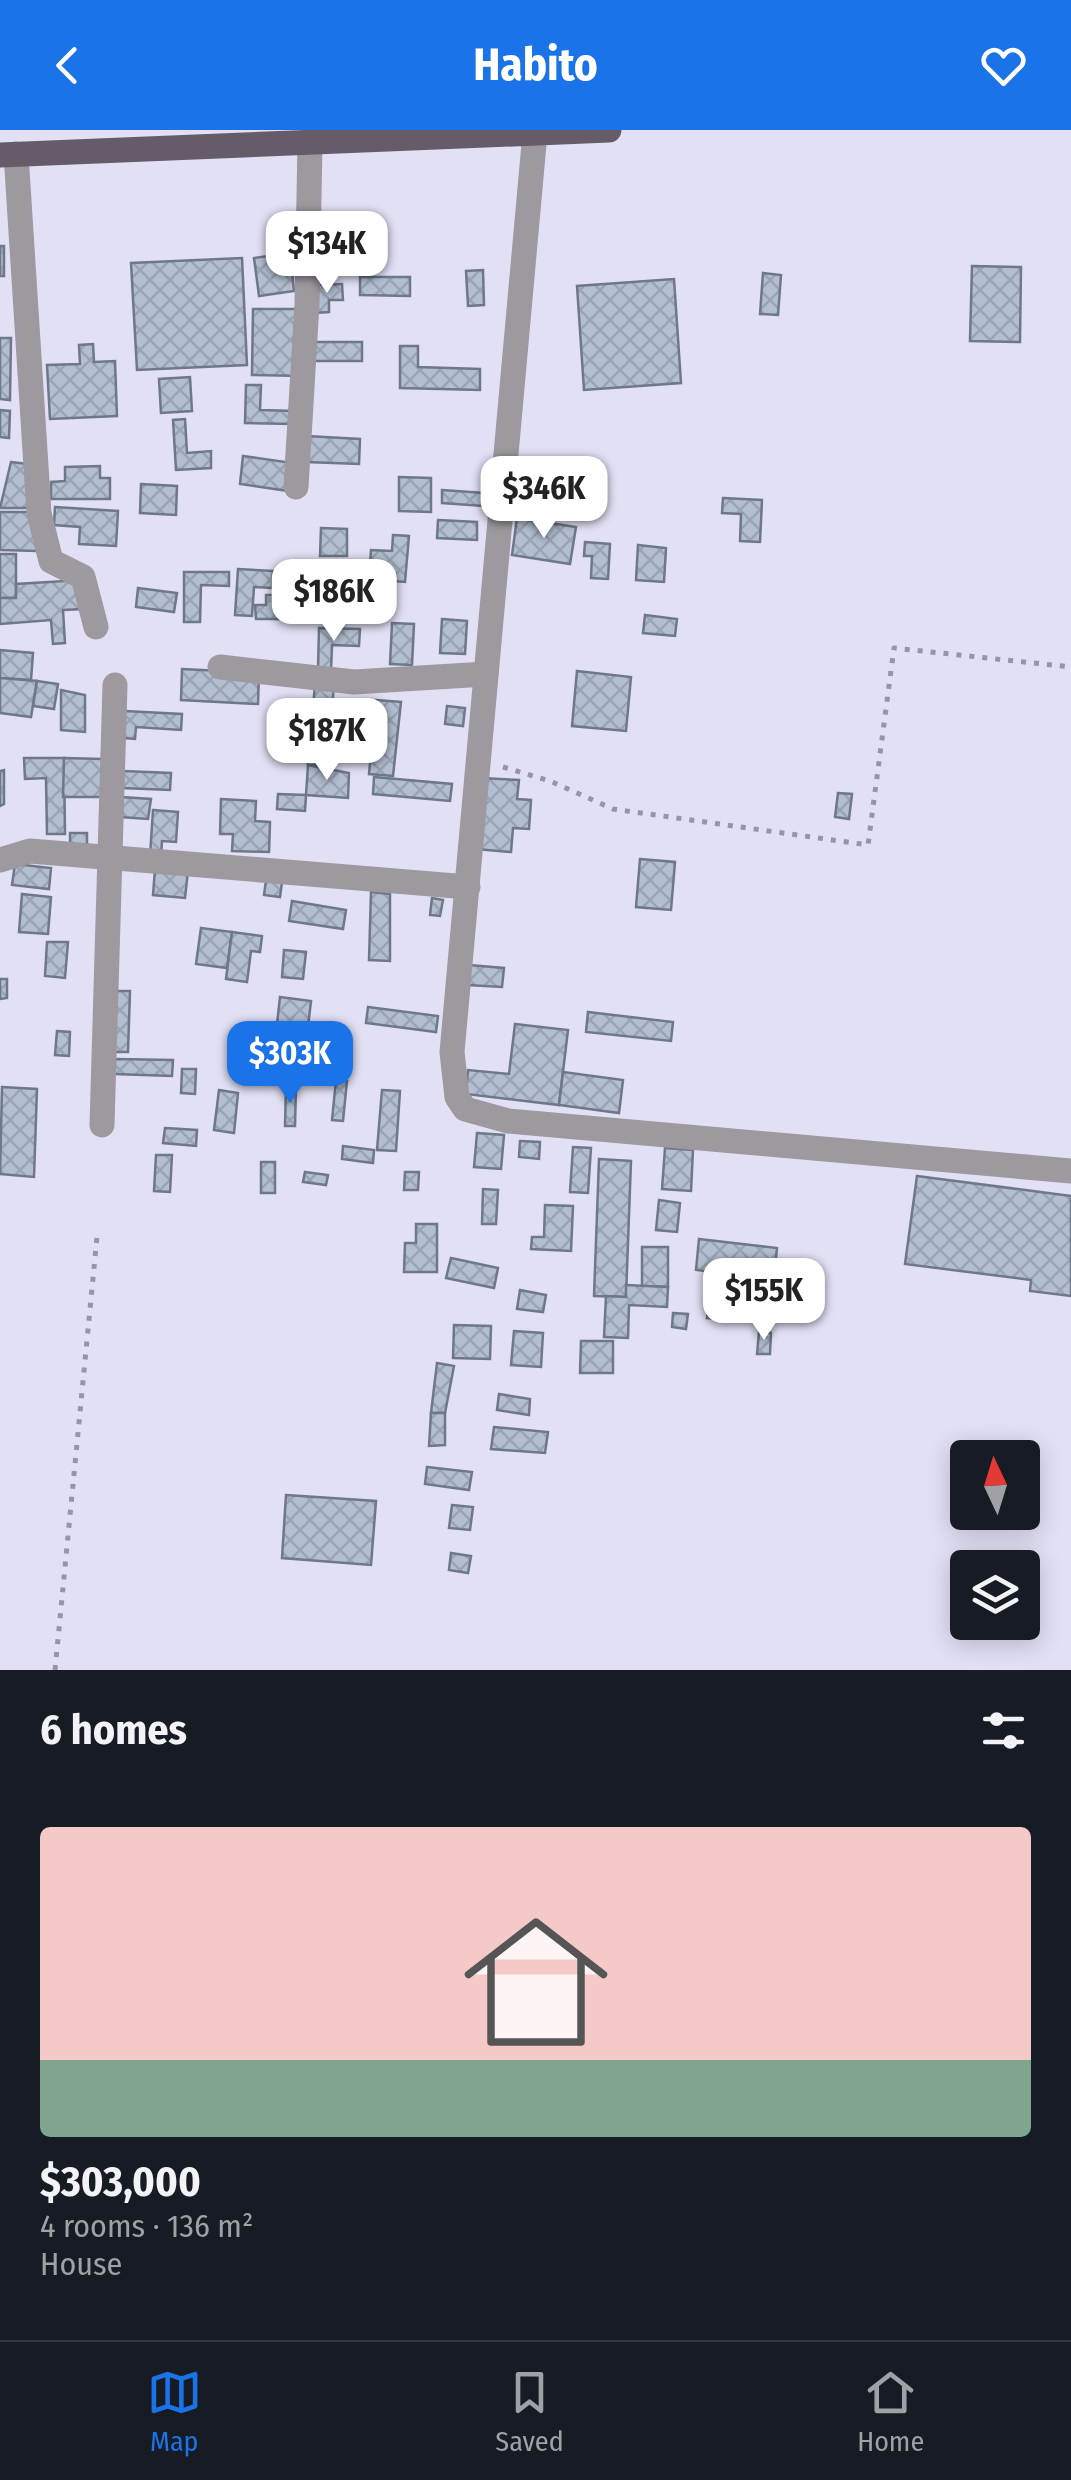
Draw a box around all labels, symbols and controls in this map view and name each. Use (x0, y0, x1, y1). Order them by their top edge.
icon: back (40, 38, 95, 93)
text: Habito (473, 38, 598, 92)
icon: heart (976, 38, 1031, 93)
pin: $134K (257, 211, 397, 296)
text: $134K (288, 224, 366, 262)
pin: $346K (474, 456, 614, 541)
text: $346K (503, 469, 585, 507)
pin: $186K (264, 559, 404, 644)
text: $186K (294, 572, 374, 610)
pin: $187K (257, 698, 397, 783)
text: $187K (288, 711, 366, 749)
pin: $303K (220, 1021, 360, 1106)
text: $303K (249, 1034, 331, 1072)
pin: $155K (694, 1258, 834, 1343)
text: $155K (725, 1271, 803, 1309)
north arrow (950, 1440, 1040, 1530)
map controls (950, 1440, 1040, 1640)
button: layers (950, 1550, 1040, 1640)
icon: filters (976, 1703, 1031, 1758)
text: 6 homes (40, 1705, 187, 1755)
icon: home (446, 1892, 626, 2072)
text: $303,000 (40, 2157, 201, 2207)
text: 4 rooms · 136 m² (40, 2207, 253, 2245)
text: House (40, 2245, 122, 2283)
tab: Map (147, 2365, 202, 2458)
tab: Saved (495, 2365, 564, 2458)
tab: Home (857, 2365, 924, 2458)

